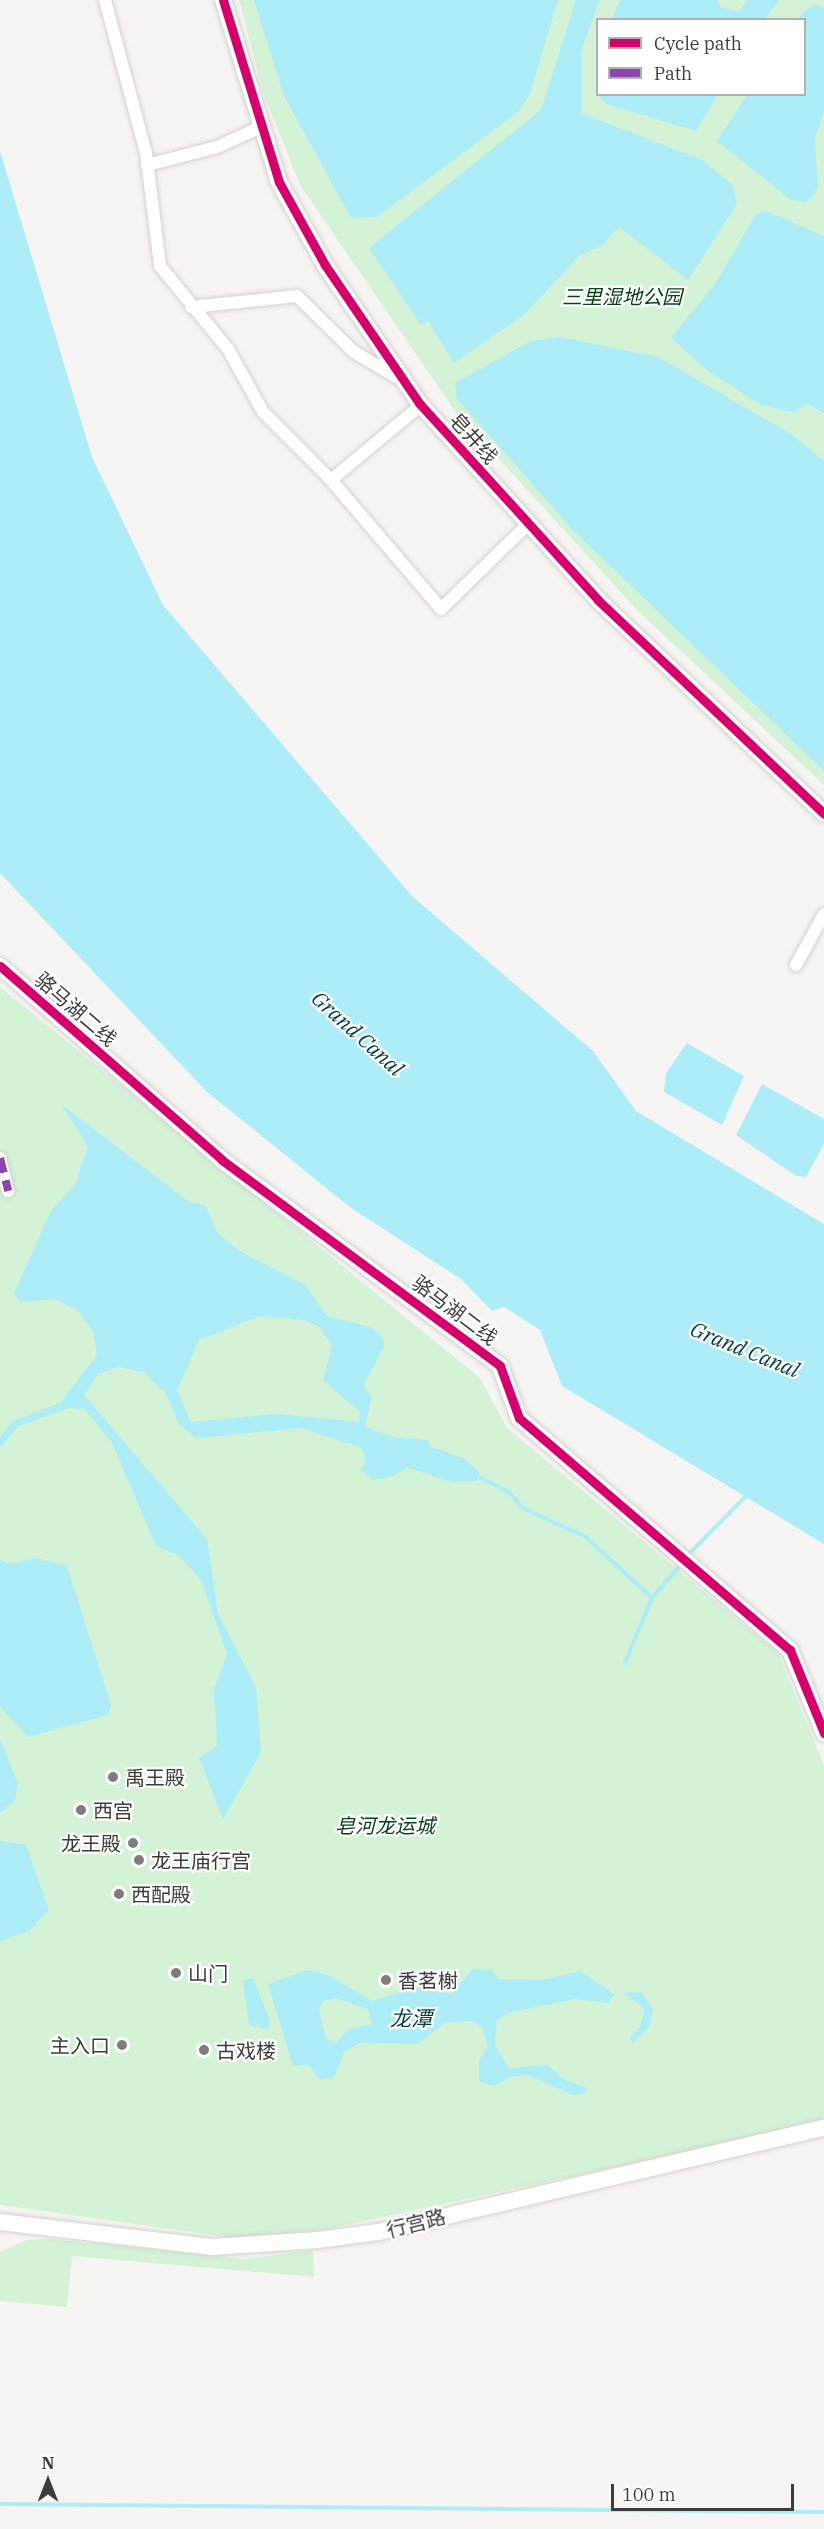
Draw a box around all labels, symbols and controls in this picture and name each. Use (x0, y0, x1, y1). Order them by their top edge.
legend (596, 18, 806, 96)
text: Cycle path (654, 32, 742, 55)
text: Path (654, 62, 692, 85)
park label: 三里湿地公园 (562, 284, 682, 308)
street label: 皂井线 (445, 408, 503, 468)
street label: 骆马湖二线 (30, 967, 122, 1051)
water label: Grand Canal (307, 985, 409, 1081)
street label: 骆马湖二线 (408, 1270, 502, 1350)
water label: Grand Canal (687, 1316, 803, 1382)
place label: 禹王殿 (125, 1765, 185, 1789)
marker: 禹王殿 (106, 1770, 120, 1784)
place label: 西宫 (93, 1798, 133, 1822)
marker: 西宫 (74, 1803, 88, 1817)
park label: 皂河龙运城 (335, 1813, 435, 1837)
place label: 龙王殿 (61, 1831, 121, 1855)
marker: 龙王殿 (126, 1836, 140, 1850)
place label: 龙王庙行宫 (151, 1848, 251, 1872)
marker: 龙王庙行宫 (132, 1853, 146, 1867)
place label: 西配殿 (131, 1882, 191, 1906)
marker: 西配殿 (112, 1887, 126, 1901)
place label: 山门 (188, 1961, 228, 1985)
marker: 山门 (169, 1966, 183, 1980)
place label: 香茗榭 (398, 1968, 458, 1992)
marker: 香茗榭 (379, 1973, 393, 1987)
water label: 龙潭 (390, 2005, 432, 2031)
place label: 主入口 (50, 2033, 110, 2057)
marker: 主入口 (115, 2038, 129, 2052)
place label: 古戏楼 (216, 2038, 276, 2062)
marker: 古戏楼 (197, 2043, 211, 2057)
street label: 行宫路 (384, 2204, 448, 2242)
north arrow (18, 2451, 78, 2511)
text: N (42, 2453, 54, 2473)
scale bar (614, 2472, 797, 2510)
text: 100 m (622, 2483, 676, 2506)

